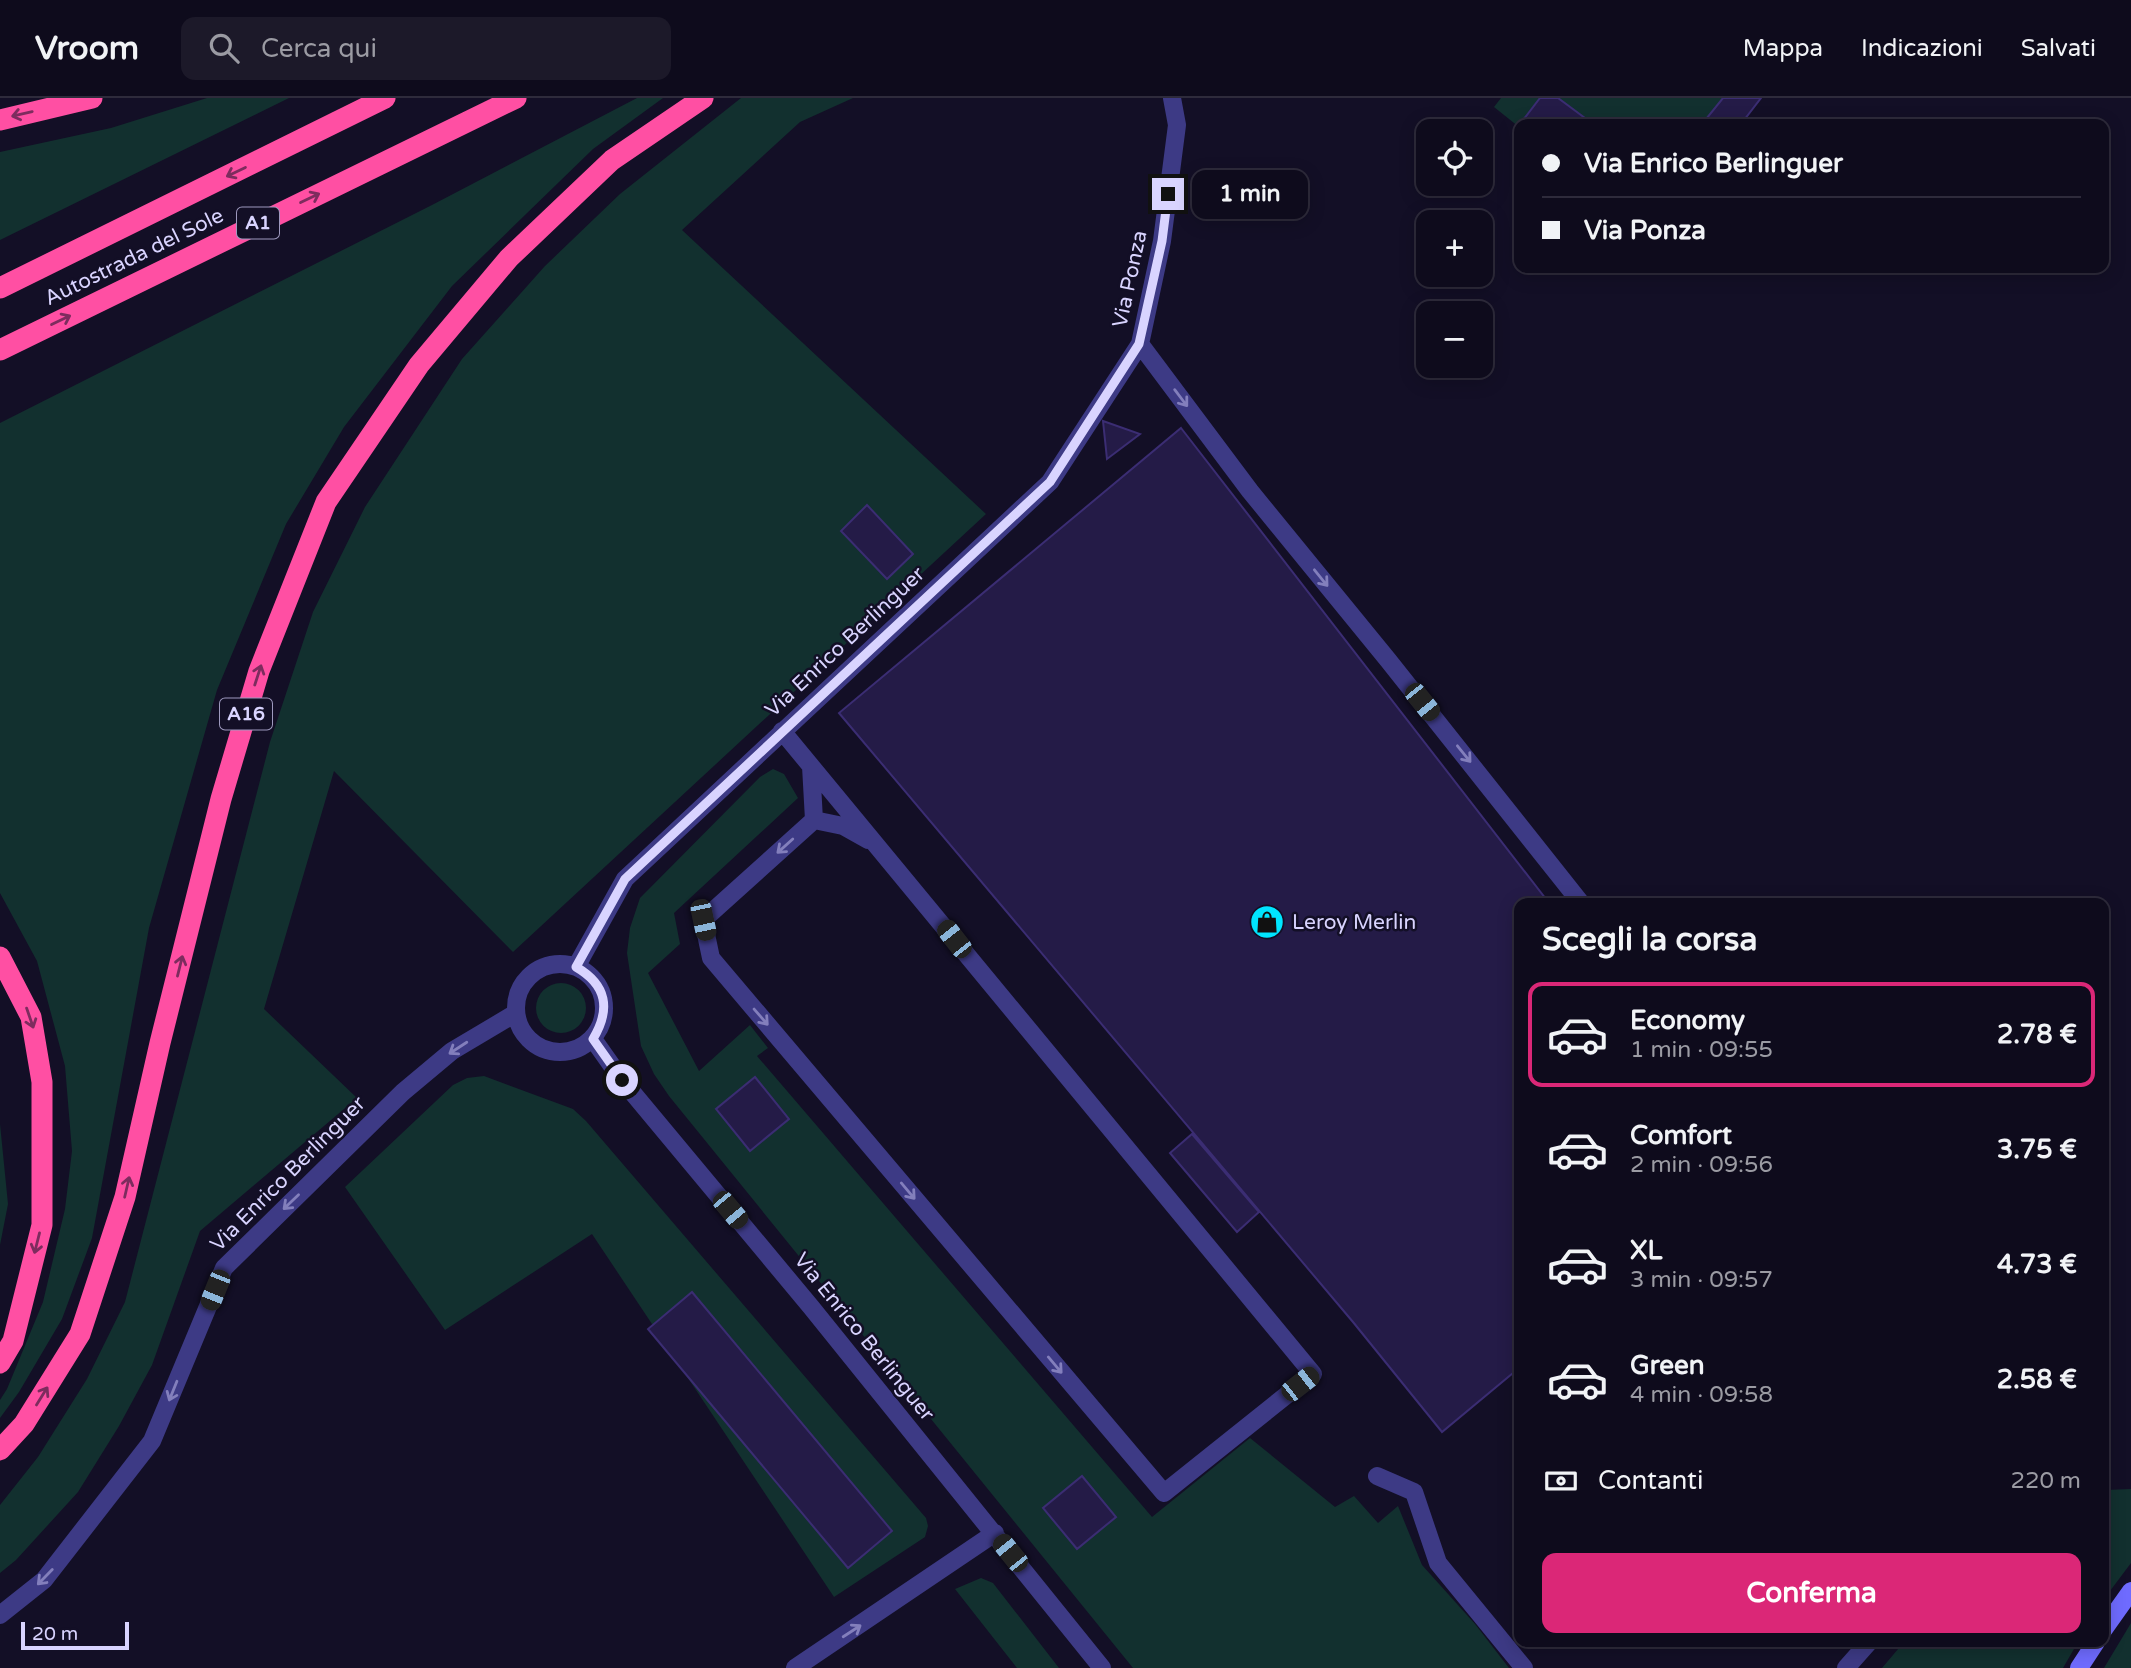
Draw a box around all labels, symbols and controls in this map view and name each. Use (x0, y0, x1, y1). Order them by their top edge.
search box (181, 17, 671, 80)
text: Vroom (35, 29, 139, 68)
icon: search (205, 29, 243, 67)
text: Cerca qui (261, 33, 377, 64)
text: Mappa (1743, 34, 1823, 63)
text: Indicazioni (1861, 34, 1983, 63)
text: Salvati (2021, 34, 2096, 63)
one-way arrow (11, 108, 34, 122)
map controls (1416, 119, 1493, 378)
button: locate (1416, 119, 1493, 196)
text: Via Enrico Berlinguer (1584, 148, 1843, 179)
one-way arrow (226, 165, 247, 179)
callout: 1 min (1192, 170, 1308, 218)
route end (1152, 178, 1184, 210)
text: 1 min (1219, 180, 1281, 208)
one-way arrow (299, 191, 320, 204)
street label: Autostrada del Sole (41, 203, 228, 311)
road number: A1 (237, 208, 279, 238)
button: + (1416, 210, 1493, 287)
text: Via Ponza (1584, 215, 1706, 246)
street label: Via Ponza (1108, 228, 1152, 330)
button: − (1416, 301, 1493, 378)
one-way arrow (50, 312, 71, 326)
one-way arrow (1173, 389, 1188, 407)
street label: Via Enrico Berlinguer (760, 562, 930, 722)
one-way arrow (1313, 568, 1329, 586)
one-way arrow (252, 664, 265, 686)
car (1401, 679, 1444, 725)
road number: A16 (220, 698, 272, 730)
one-way arrow (1456, 745, 1471, 763)
one-way arrow (777, 837, 794, 854)
car (689, 897, 718, 943)
shop icon: Leroy Merlin (1248, 903, 1286, 941)
place label: Leroy Merlin (1292, 910, 1416, 935)
car (933, 916, 976, 962)
text: Scegli la corsa (1542, 921, 1757, 959)
one-way arrow (174, 955, 187, 977)
icon: car (1546, 1003, 1609, 1066)
text: Economy (1630, 1005, 1745, 1036)
one-way arrow (24, 1006, 37, 1028)
one-way arrow (753, 1008, 769, 1026)
text: 2.78 € (1997, 1019, 2077, 1050)
text: 1 min · 09:55 (1630, 1036, 1773, 1064)
one-way arrow (448, 1041, 468, 1055)
route start (606, 1064, 638, 1096)
street label: Via Enrico Berlinguer (205, 1091, 371, 1257)
icon: car (1546, 1118, 1609, 1181)
text: Comfort (1630, 1120, 1732, 1151)
text: 3.75 € (1997, 1134, 2077, 1165)
text: 2 min · 09:56 (1630, 1151, 1773, 1179)
one-way arrow (121, 1176, 134, 1199)
one-way arrow (900, 1182, 916, 1200)
car (709, 1187, 752, 1233)
one-way arrow (283, 1194, 300, 1211)
one-way arrow (30, 1231, 43, 1254)
icon: car (1546, 1233, 1609, 1296)
text: XL (1630, 1235, 1662, 1266)
street label: Via Enrico Berlinguer (788, 1248, 940, 1426)
text: 4.73 € (1997, 1249, 2077, 1280)
text: 3 min · 09:57 (1630, 1266, 1773, 1294)
car (198, 1267, 233, 1313)
icon: car (1546, 1348, 1609, 1411)
text: Green (1630, 1350, 1705, 1381)
one-way arrow (1047, 1355, 1063, 1373)
car (1277, 1363, 1324, 1405)
text: 2.58 € (1997, 1364, 2077, 1395)
one-way arrow (165, 1380, 178, 1401)
text: 4 min · 09:58 (1630, 1381, 1773, 1409)
one-way arrow (34, 1387, 49, 1406)
icon: cash (1542, 1462, 1580, 1500)
text: Contanti (1598, 1465, 1703, 1496)
text: 220 m (2011, 1467, 2081, 1495)
car (989, 1530, 1032, 1576)
button: Conferma (1542, 1553, 2081, 1633)
one-way arrow (36, 1568, 53, 1585)
scale bar (21, 1619, 130, 1651)
text: 20 m (32, 1623, 78, 1645)
one-way arrow (842, 1623, 861, 1638)

